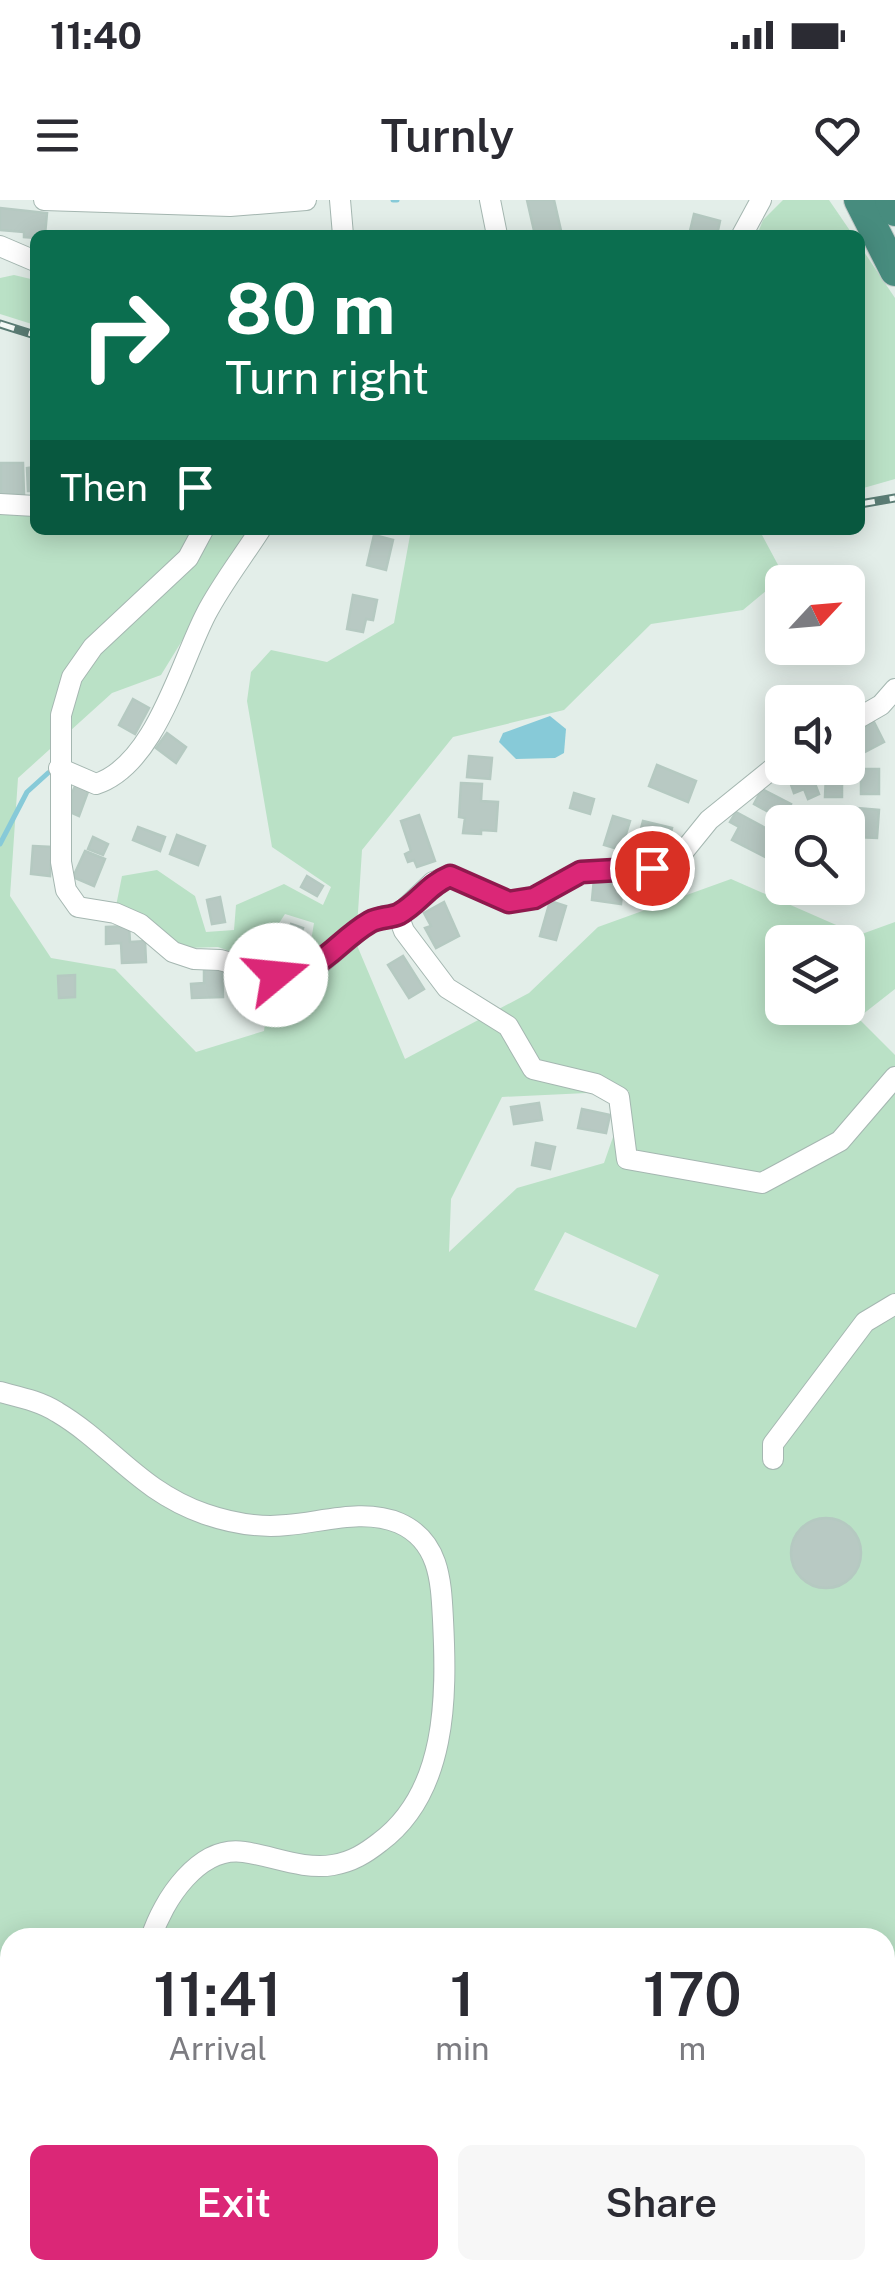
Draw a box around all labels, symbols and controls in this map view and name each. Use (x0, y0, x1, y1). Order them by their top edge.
text: 11:40 (50, 13, 142, 58)
icon: menu (30, 108, 85, 163)
icon: heart (810, 108, 865, 163)
text: Turnly (381, 109, 514, 162)
text: 80 m (225, 267, 395, 350)
icon: right (60, 270, 190, 400)
text: Turn right (225, 351, 429, 404)
icon: arrive (168, 460, 223, 515)
text: Then (60, 465, 148, 510)
north arrow (765, 565, 865, 665)
map controls (765, 565, 865, 1025)
button: sound (765, 685, 865, 785)
button: search (765, 805, 865, 905)
pin (610, 826, 695, 911)
icon: arrive (625, 841, 680, 896)
position arrow (224, 923, 328, 1027)
button: layers (765, 925, 865, 1025)
text: 11:41 (153, 1959, 282, 2030)
text: 1 (450, 1959, 475, 2030)
text: 170 (643, 1959, 742, 2030)
text: Arrival (168, 2030, 267, 2067)
text: min (435, 2030, 489, 2067)
text: m (678, 2030, 706, 2067)
button: Exit (30, 2145, 438, 2260)
button: Share (458, 2145, 865, 2260)

